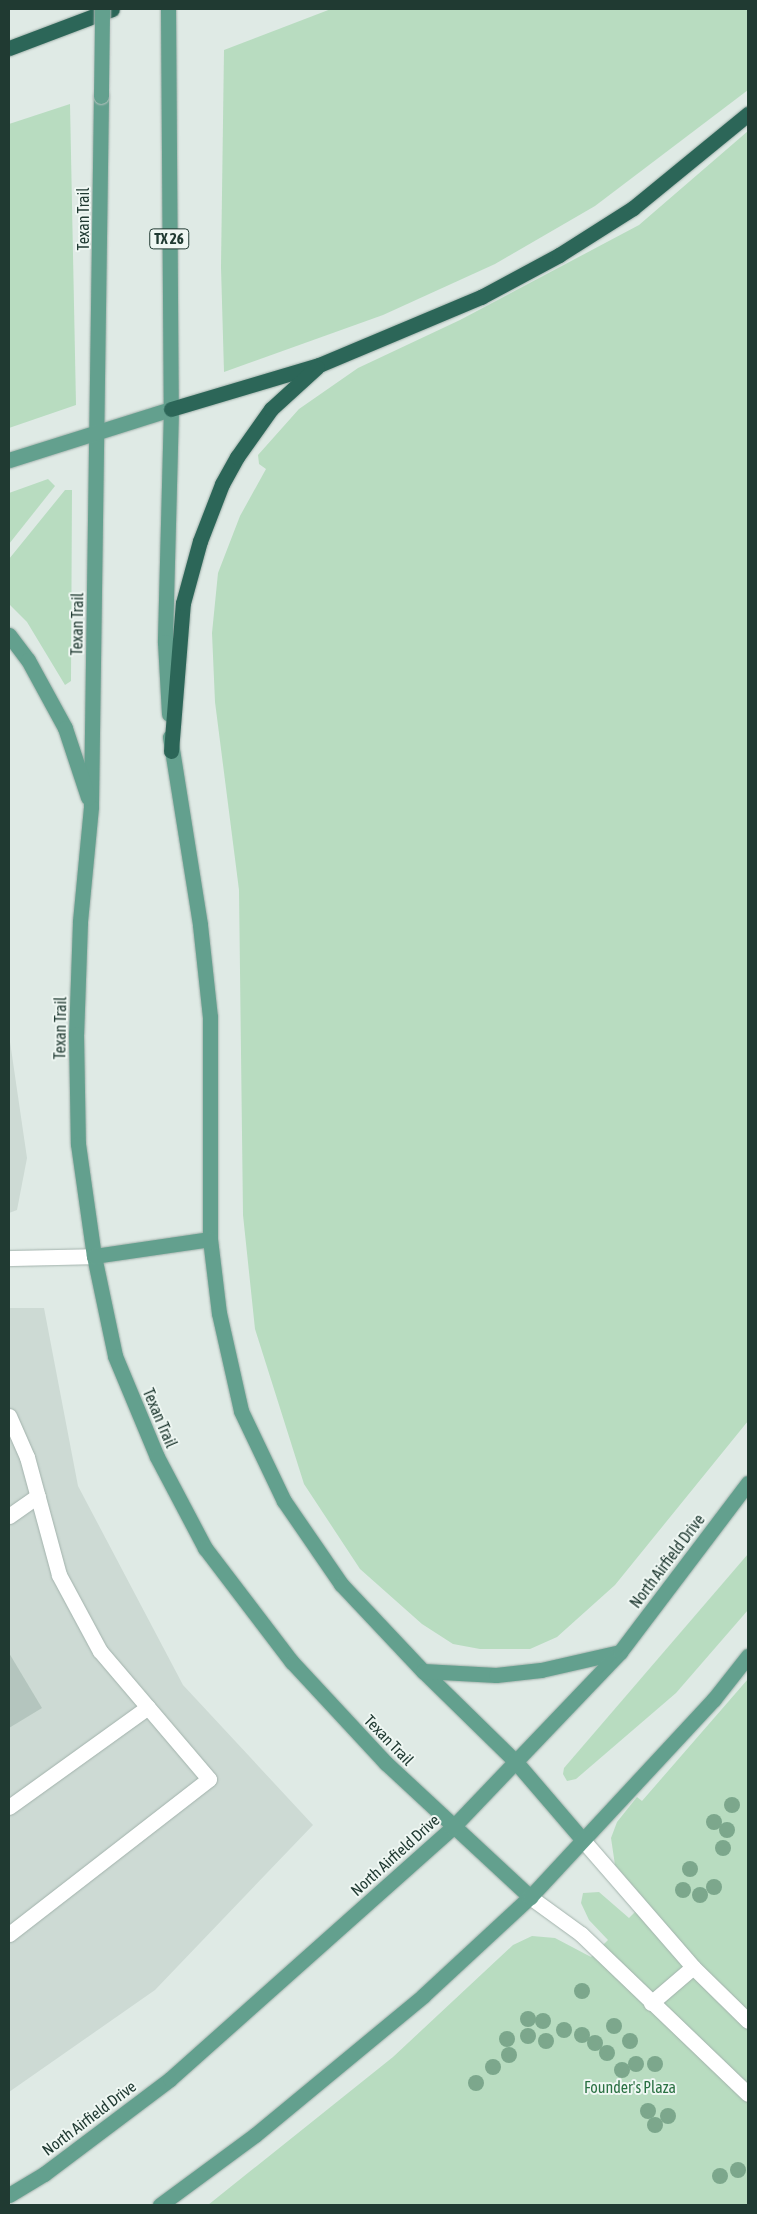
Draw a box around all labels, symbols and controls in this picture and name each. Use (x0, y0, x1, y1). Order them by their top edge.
street label: Texan Trail (73, 188, 93, 250)
road number: TX 26 (149, 226, 189, 252)
street label: Texan Trail (67, 592, 87, 656)
street label: Texan Trail (50, 996, 70, 1060)
street label: Texan Trail (139, 1385, 181, 1451)
street label: North Airfield Drive (626, 1510, 708, 1612)
street label: Texan Trail (360, 1711, 418, 1769)
street label: North Airfield Drive (347, 1810, 443, 1900)
street label: North Airfield Drive (38, 2077, 140, 2159)
park label: Founder's Plaza (584, 2077, 676, 2097)

